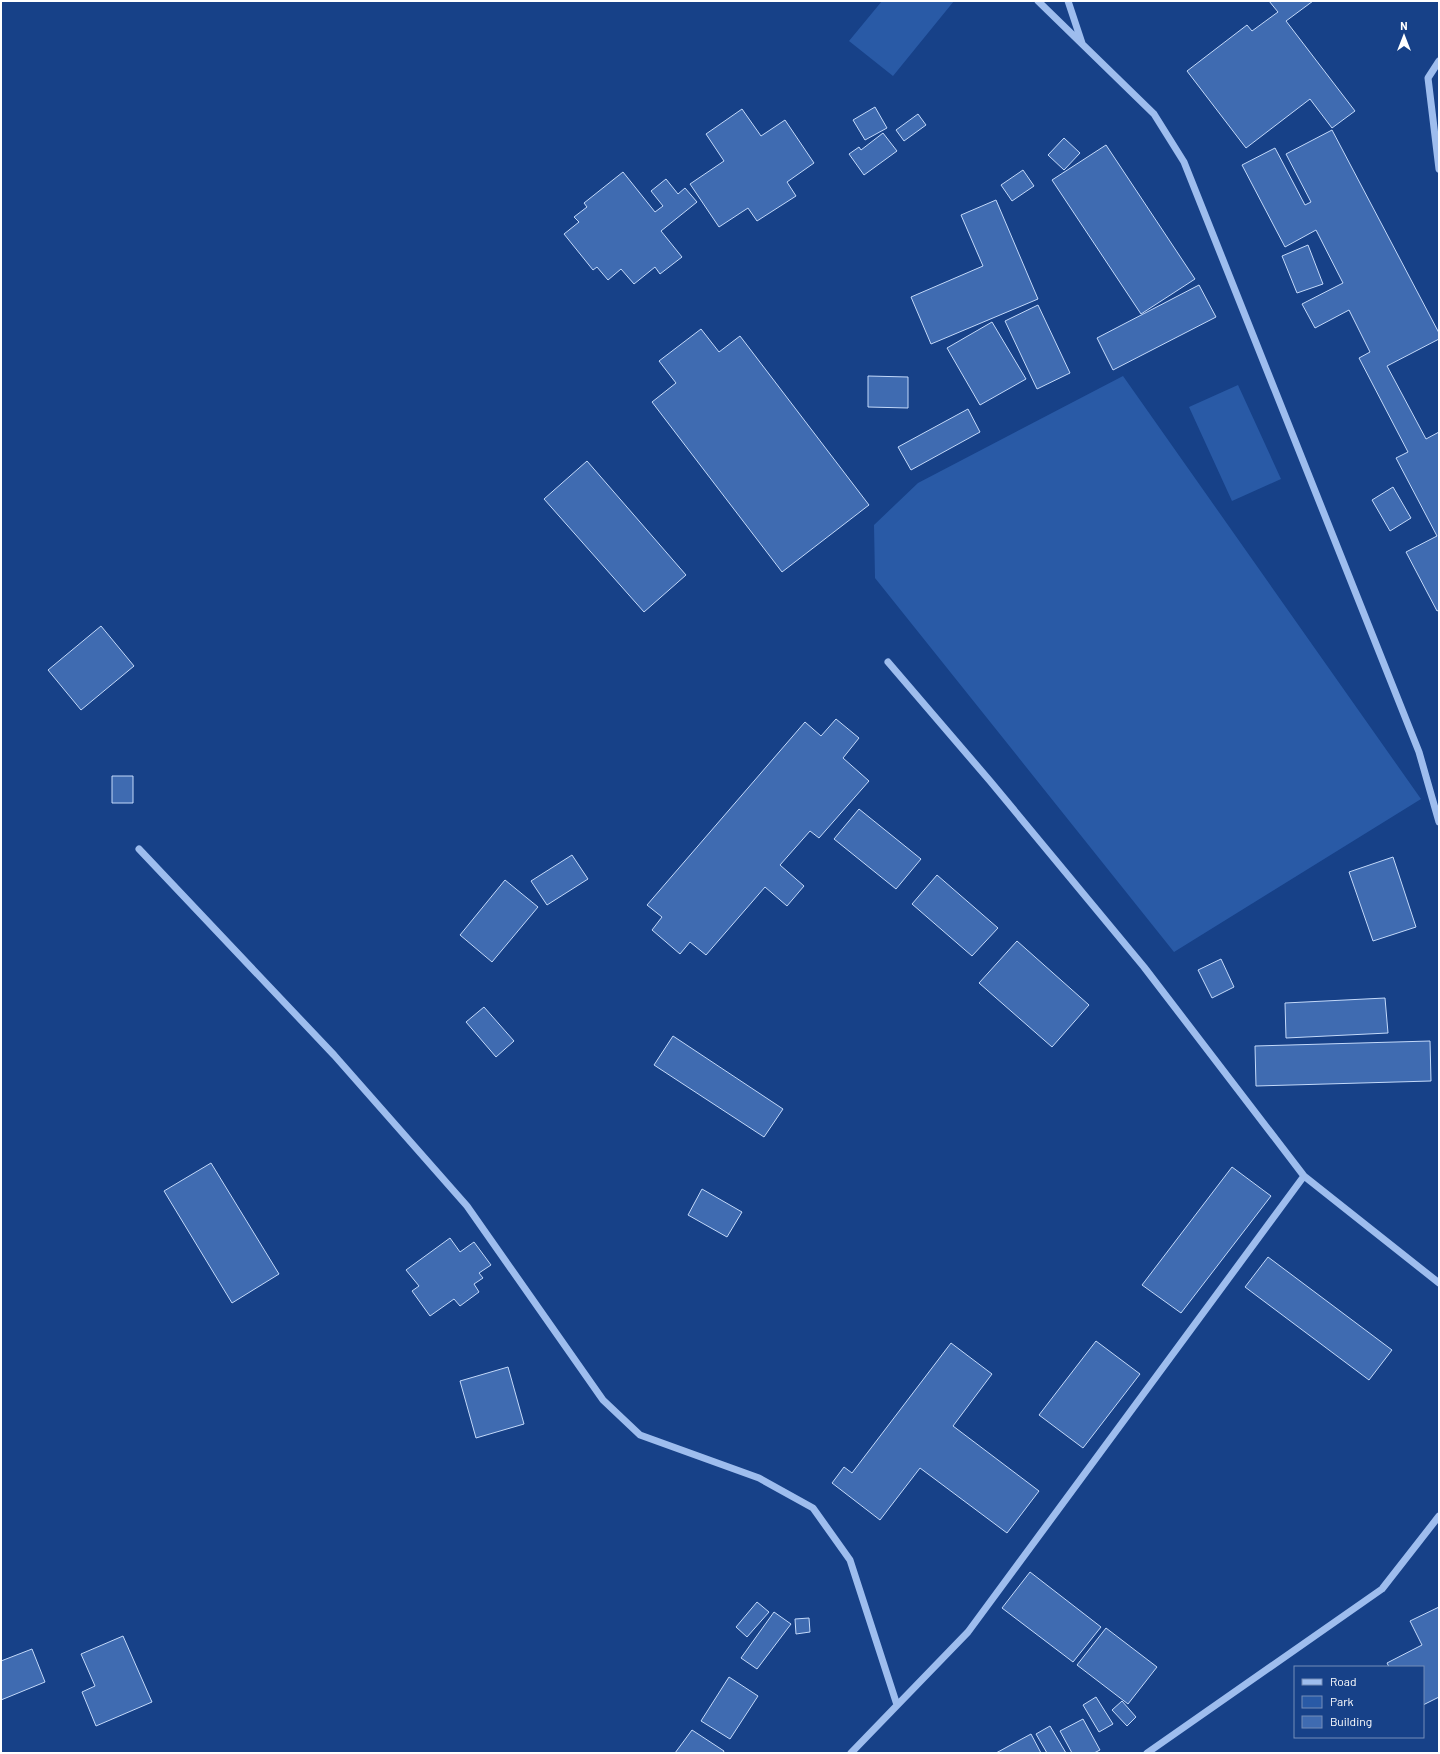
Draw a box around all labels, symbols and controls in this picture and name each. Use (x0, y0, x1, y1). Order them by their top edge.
north arrow (1384, 16, 1424, 56)
text: N (1400, 19, 1408, 32)
legend (1294, 1666, 1424, 1738)
text: Road (1330, 1674, 1357, 1688)
text: Park (1330, 1694, 1354, 1708)
text: Building (1330, 1714, 1372, 1728)

